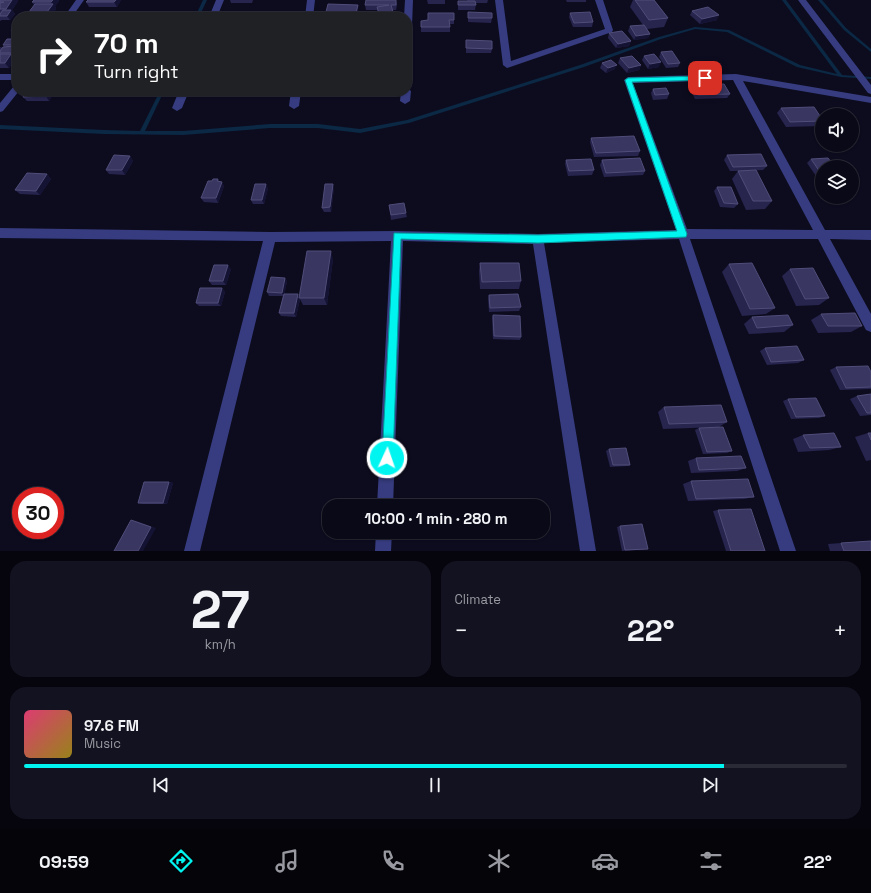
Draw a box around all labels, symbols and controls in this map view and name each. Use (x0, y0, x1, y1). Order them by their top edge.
text: 70 m (94, 25, 159, 61)
icon: right (28, 28, 80, 80)
text: Turn right (94, 60, 178, 83)
pin (688, 61, 722, 95)
icon: arrive (694, 67, 716, 89)
map controls (815, 108, 859, 204)
button: sound (815, 108, 859, 152)
button: layers (815, 160, 859, 204)
position arrow (366, 437, 408, 479)
speed limit sign: 30 (12, 487, 64, 539)
text: 10:00 · 1 min · 280 m (364, 509, 508, 528)
text: 27 (191, 577, 250, 643)
text: Climate (455, 591, 501, 608)
text: 22° (627, 611, 674, 650)
text: − (455, 616, 468, 644)
text: + (833, 616, 847, 644)
text: km/h (205, 636, 236, 653)
text: 97.6 FM (84, 716, 139, 735)
text: Music (84, 735, 121, 752)
icon: previous (150, 774, 172, 796)
icon: pause (424, 774, 446, 796)
icon: next (699, 774, 721, 796)
icon: directions (167, 847, 195, 875)
icon: music (273, 847, 301, 875)
icon: phone (379, 847, 407, 875)
icon: climate (485, 847, 513, 875)
icon: car (591, 847, 619, 875)
icon: filters (697, 847, 725, 875)
text: 09:59 (39, 850, 89, 873)
text: 22° (803, 850, 832, 873)

